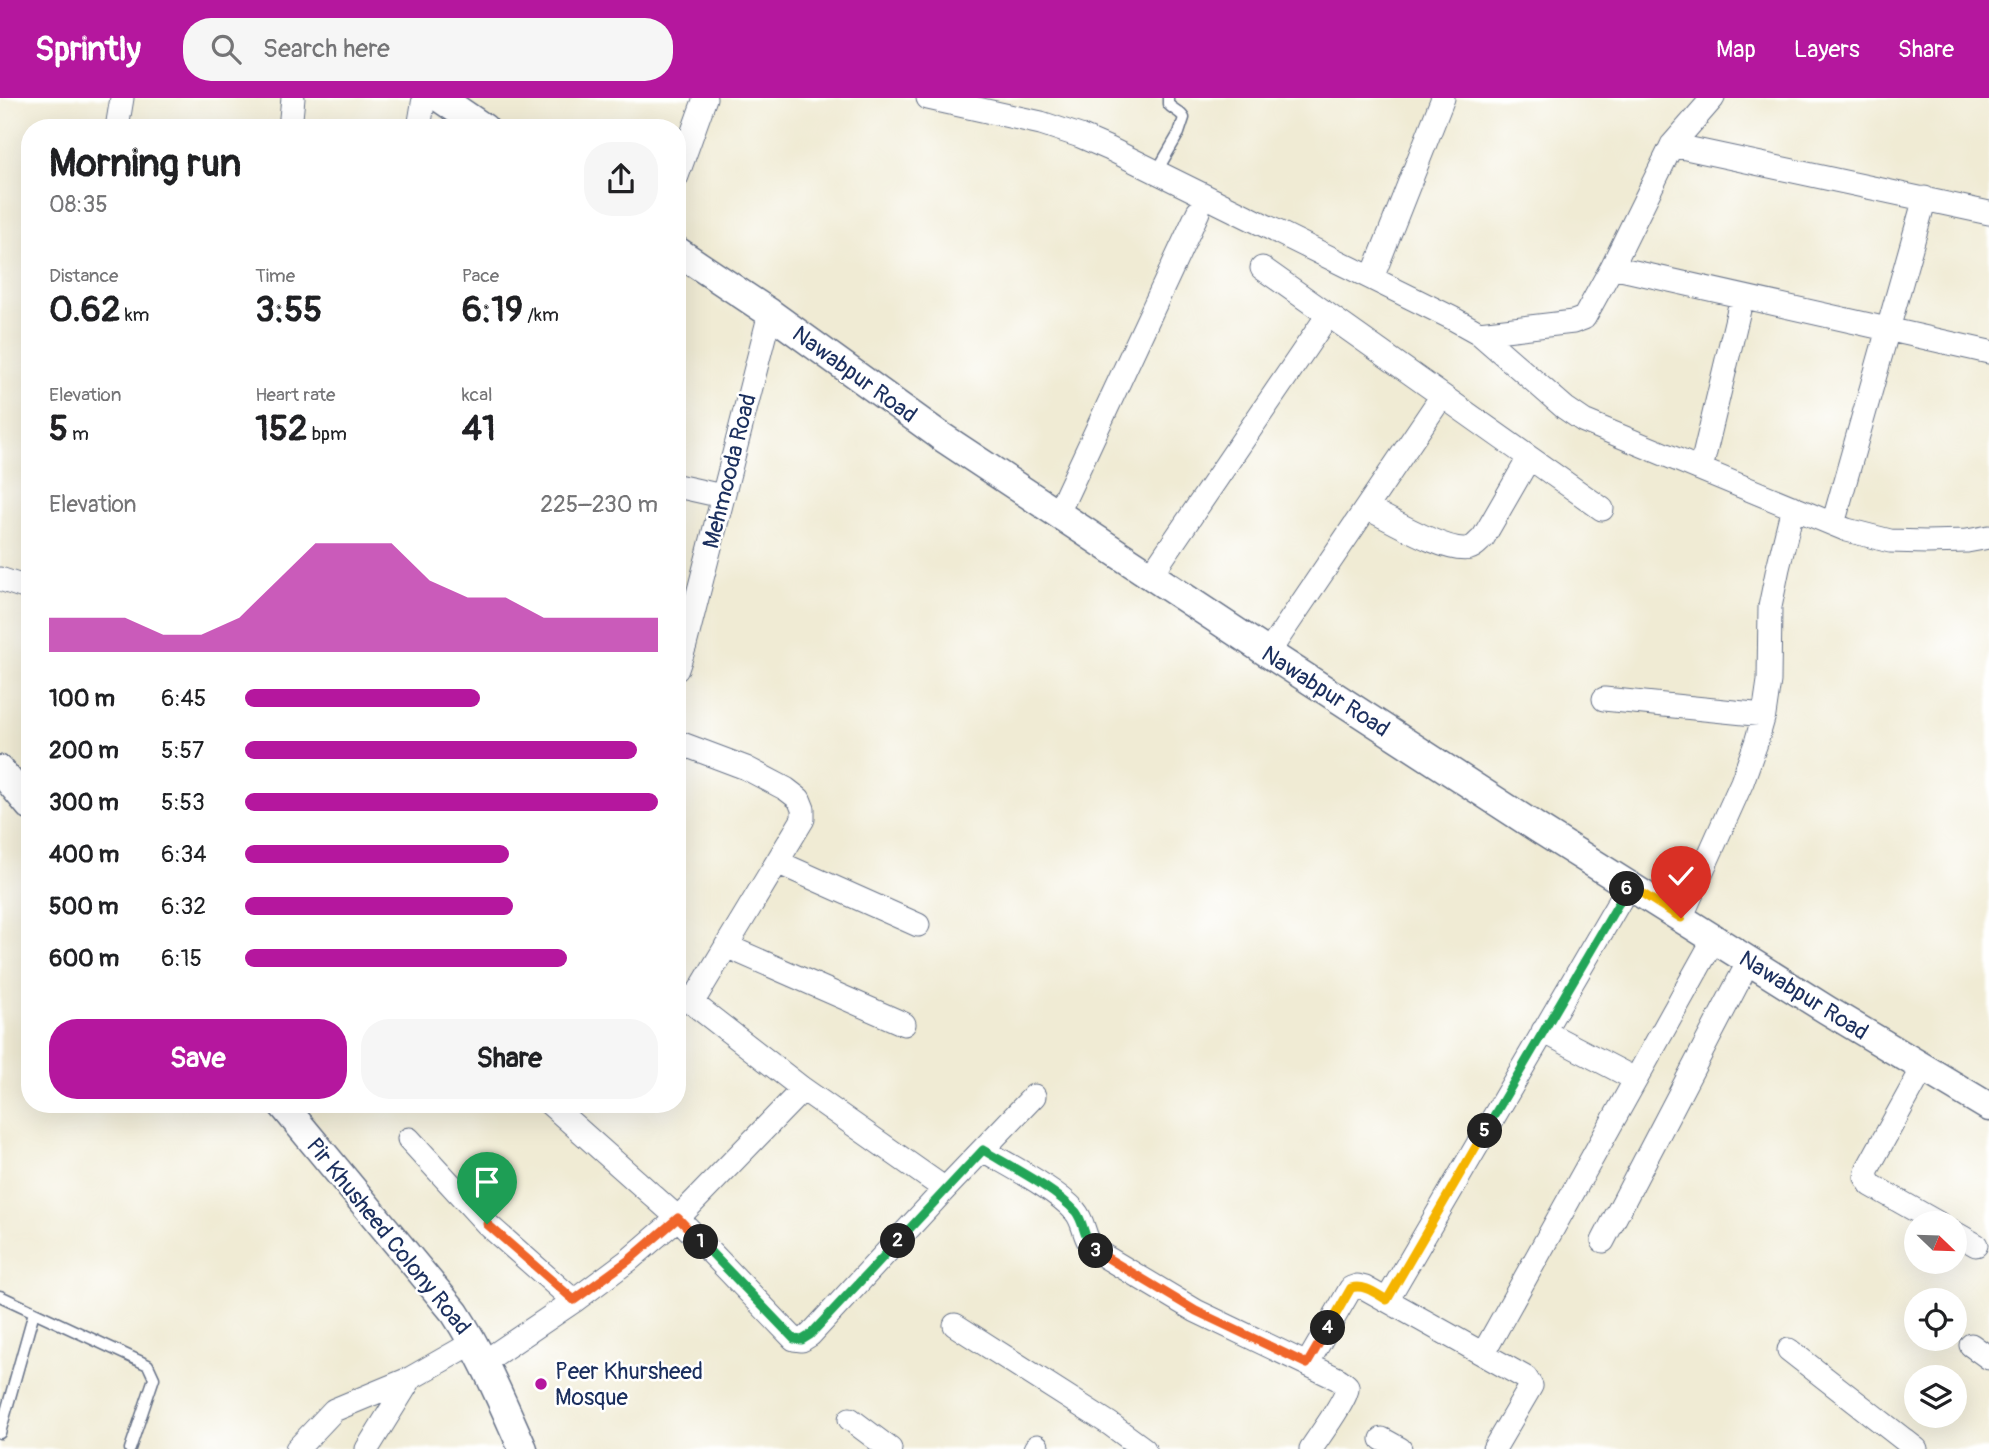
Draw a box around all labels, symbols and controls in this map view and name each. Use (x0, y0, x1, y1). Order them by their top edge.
search box (183, 18, 673, 81)
text: Sprintly (35, 29, 141, 70)
icon: search (207, 30, 245, 68)
text: Search here (263, 33, 390, 65)
text: Map (1716, 35, 1756, 64)
text: Layers (1794, 35, 1860, 64)
text: Share (1898, 35, 1954, 64)
text: Morning run (49, 140, 241, 188)
button: share (584, 142, 658, 216)
text: 08:35 (49, 190, 108, 219)
text: Distance (49, 264, 118, 288)
text: Time (255, 264, 295, 288)
text: Pace (462, 264, 499, 288)
text: 0.62 (49, 288, 121, 332)
text: 3:55 (255, 288, 322, 332)
text: 6:19 (462, 288, 523, 332)
text: km (121, 303, 149, 327)
text: /km (523, 303, 559, 327)
street label: Nawabpur Road (787, 319, 923, 429)
text: Elevation (49, 383, 121, 407)
text: Heart rate (255, 383, 335, 407)
text: kcal (462, 383, 493, 407)
street label: Mehmooda Road (696, 391, 763, 551)
text: 5 (49, 407, 68, 451)
text: 152 (255, 407, 308, 451)
text: 41 (462, 407, 496, 451)
text: m (68, 422, 89, 446)
text: bpm (308, 422, 347, 446)
text: Elevation (49, 490, 137, 519)
text: 225–230 m (540, 490, 658, 519)
street label: Nawabpur Road (1256, 639, 1395, 744)
text: 100 m (49, 684, 115, 713)
text: 6:45 (161, 684, 206, 713)
text: 200 m (49, 736, 119, 765)
text: 5:57 (161, 736, 204, 765)
text: 300 m (49, 788, 119, 817)
text: 5:53 (161, 788, 205, 817)
text: 400 m (49, 840, 119, 869)
text: 6:34 (161, 840, 207, 869)
pin (1651, 846, 1711, 918)
icon: check (1662, 857, 1700, 895)
pin: 6 (1610, 872, 1644, 906)
text: 6 (1621, 876, 1632, 900)
text: 500 m (49, 892, 118, 921)
text: 6:32 (161, 892, 206, 921)
text: 600 m (49, 944, 119, 973)
text: 6:15 (161, 944, 202, 973)
street label: Nawabpur Road (1734, 944, 1874, 1047)
button: Save (49, 1019, 347, 1099)
button: Share (361, 1019, 658, 1099)
pin: 5 (1468, 1114, 1502, 1148)
text: 5 (1479, 1118, 1490, 1142)
street label: Pir Khusheed Colony Road (300, 1132, 477, 1341)
pin (457, 1152, 517, 1224)
icon: arrive (468, 1163, 506, 1201)
north arrow (1904, 1211, 1967, 1274)
map controls (1904, 1211, 1967, 1428)
pin: 1 (684, 1224, 718, 1260)
pin: 2 (880, 1224, 916, 1258)
text: 2 (892, 1228, 903, 1252)
text: 1 (697, 1229, 704, 1253)
pin: 3 (1078, 1234, 1114, 1268)
text: 3 (1090, 1238, 1101, 1262)
button: locate (1904, 1288, 1967, 1351)
pin: 4 (1310, 1310, 1346, 1346)
text: 4 (1322, 1315, 1333, 1339)
place label: Peer Khursheed Mosque (555, 1357, 703, 1412)
button: layers (1904, 1365, 1967, 1428)
marker: Peer Khursheed Mosque (533, 1376, 549, 1392)

